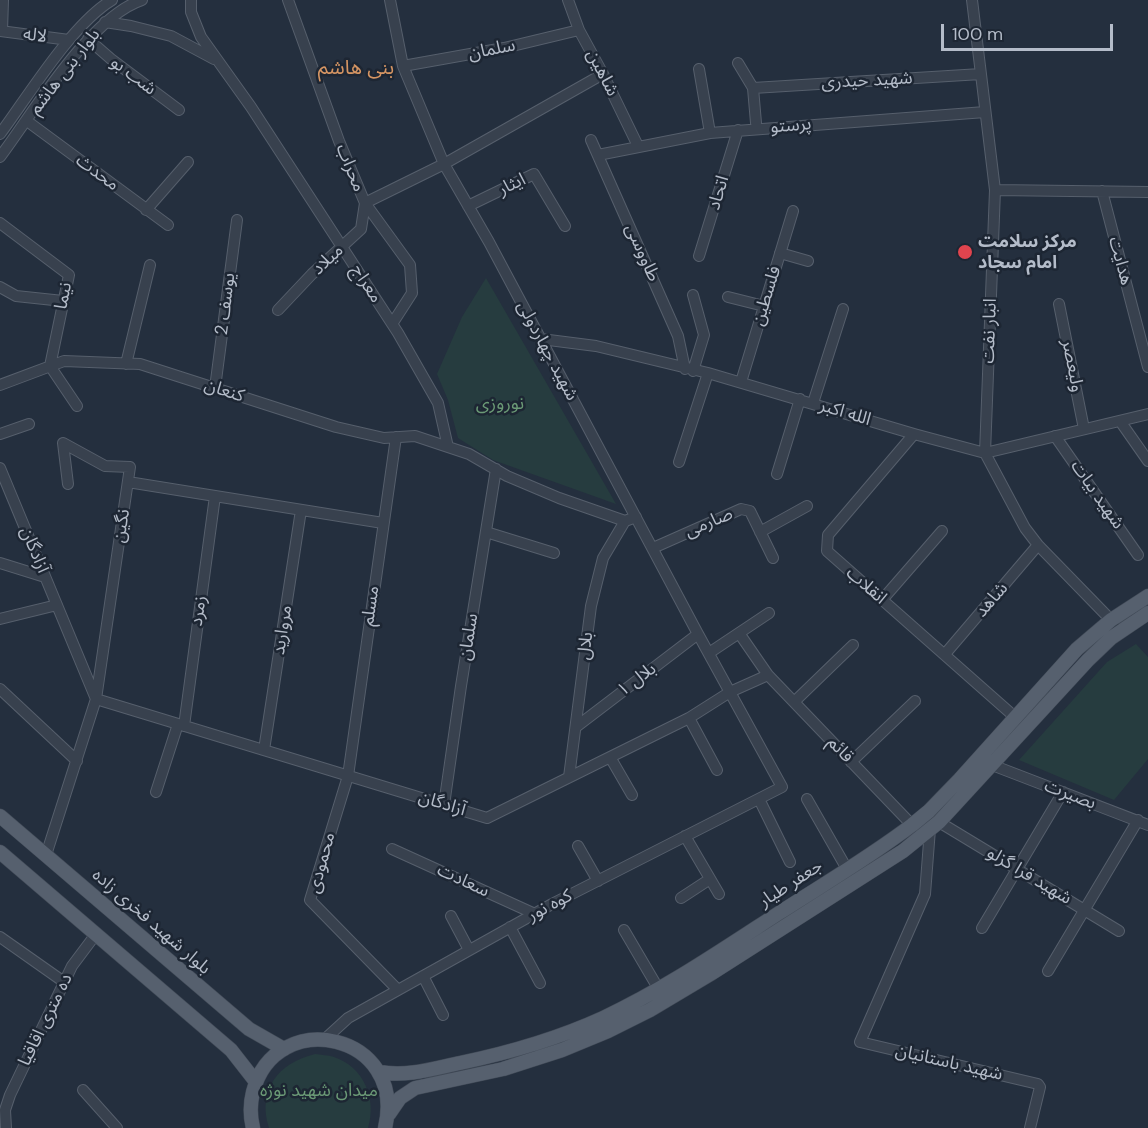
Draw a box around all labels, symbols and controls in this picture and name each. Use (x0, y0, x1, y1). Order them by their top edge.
scale bar (944, 12, 1116, 50)
text: 100 m (952, 22, 1003, 46)
street label: لاله (22, 24, 48, 48)
street label: بلوار بنی هاشم (25, 25, 105, 119)
street label: سلمان (467, 35, 517, 65)
street label: شاهین (581, 46, 623, 100)
street label: شب بو (106, 52, 160, 100)
district label: بنی هاشم (318, 57, 394, 81)
street label: شهید حیدری (821, 68, 913, 94)
street label: پرستو (769, 113, 813, 139)
street label: محراب (331, 141, 369, 195)
street label: محدث (71, 150, 123, 196)
street label: ایثار (495, 169, 529, 201)
street label: اتحاد (704, 173, 734, 213)
street label: طاووسی (620, 221, 664, 285)
place label: مرکز سلامت امام سجاد (978, 231, 1077, 274)
street label: هدایت (1103, 234, 1137, 288)
street label: میلاد (308, 240, 348, 280)
marker: مرکز سلامت امام سجاد (956, 243, 974, 261)
street label: معراج (346, 261, 386, 307)
street label: فلسطین (748, 263, 786, 329)
street label: یوسف 2 (211, 271, 241, 337)
street label: نیما (51, 281, 77, 311)
street label: شهید چهاردولی (512, 297, 582, 405)
street label: انبار نفت (978, 298, 1002, 364)
street label: ولیعصر (1056, 338, 1088, 394)
street label: کنعان (201, 374, 247, 408)
park label: نوروزی (476, 393, 524, 415)
street label: الله اکبر (817, 395, 873, 431)
street label: شهید بیات (1066, 456, 1128, 534)
street label: صارمی (682, 503, 736, 543)
street label: نگین (109, 508, 135, 544)
street label: آزادگان (15, 524, 53, 576)
street label: انقلاب (841, 563, 891, 609)
street label: شاهد (971, 578, 1013, 622)
street label: مسلم (358, 585, 384, 627)
street label: زمرد (186, 594, 212, 628)
street label: مروارید (268, 604, 298, 656)
street label: سلمان (455, 612, 483, 662)
street label: بلال (574, 631, 598, 661)
street label: بلال ۱ (613, 658, 661, 702)
street label: قائم (822, 732, 858, 768)
street label: بصیرت (1041, 775, 1099, 815)
street label: آزادگان (416, 787, 468, 821)
street label: محمودی (304, 830, 340, 896)
street label: شهید قرا گزلو (983, 842, 1075, 910)
street label: جعفر طیار (755, 855, 827, 913)
street label: سعادت (433, 860, 493, 902)
street label: بلوار شهید فخری زاده (87, 865, 215, 979)
street label: کوه نور (524, 885, 576, 927)
street label: ده متری اقاقیا (14, 970, 78, 1070)
street label: شهید باستانیان (893, 1040, 1005, 1086)
park label: میدان شهید نوژه (260, 1080, 378, 1102)

